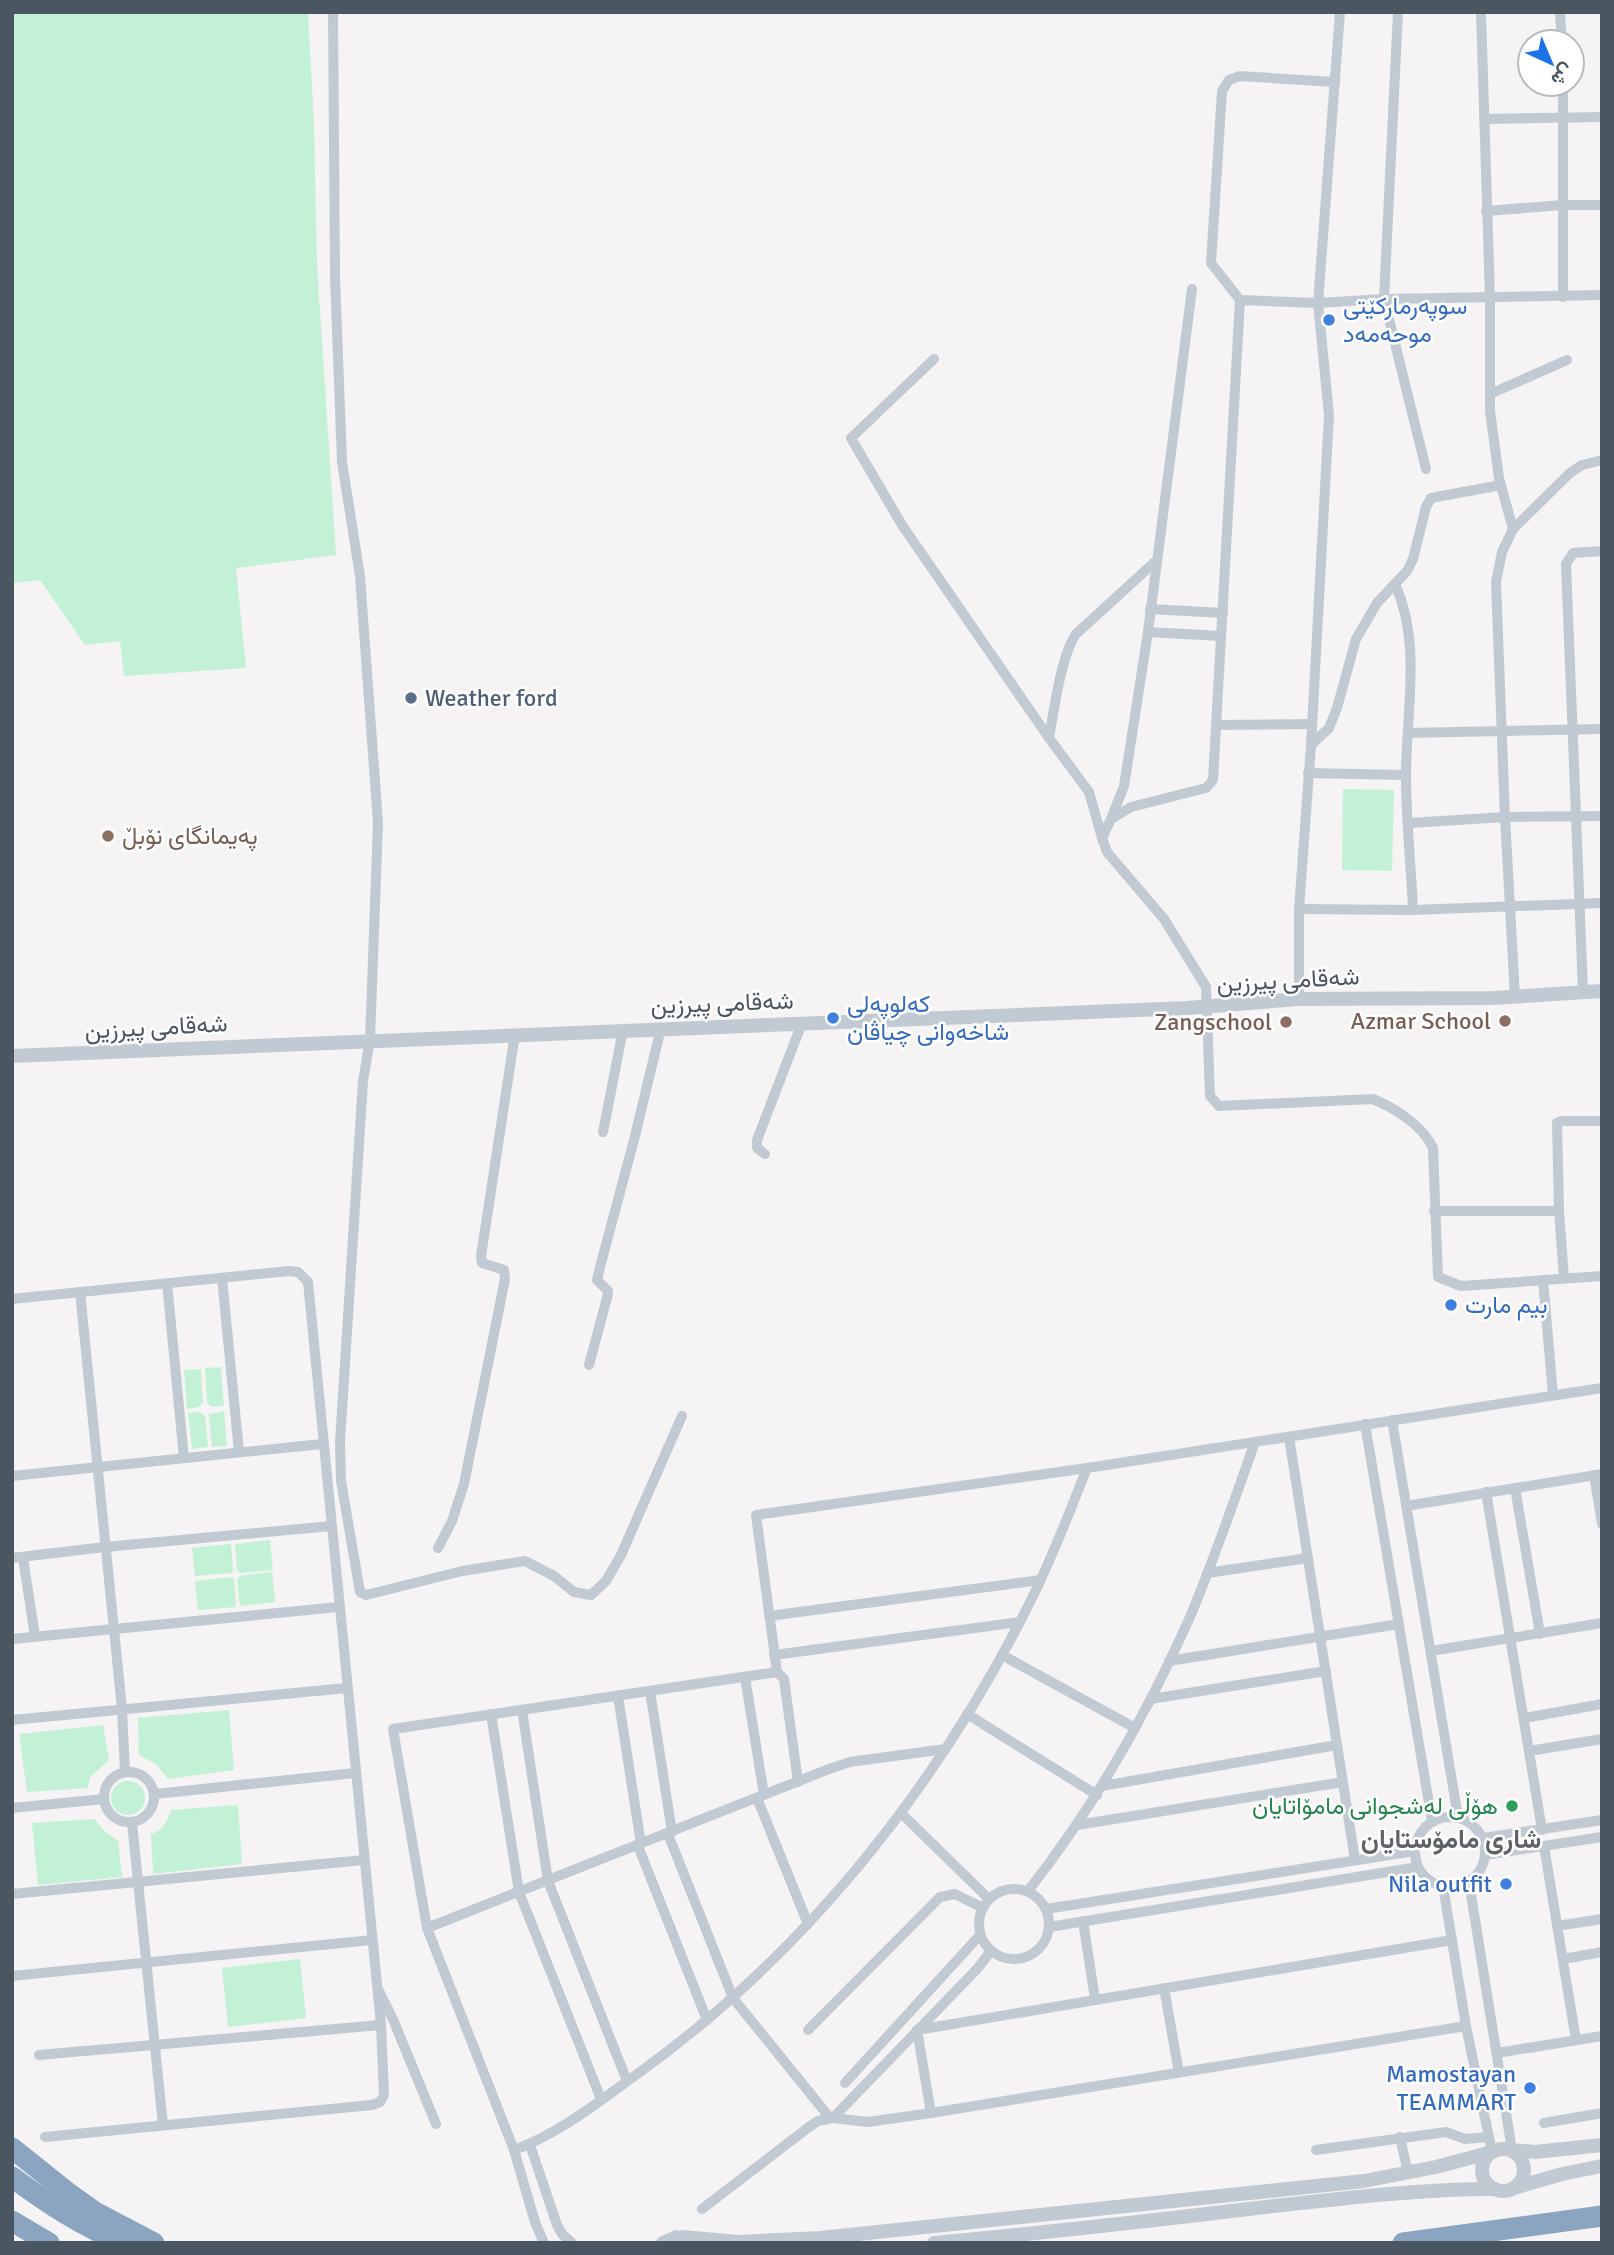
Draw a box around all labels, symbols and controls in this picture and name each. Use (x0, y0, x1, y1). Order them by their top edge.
north arrow (1516, 28, 1586, 98)
text: ش (1545, 58, 1579, 91)
place label: سوپەرمارکێتی موحەمەد (1343, 291, 1467, 349)
marker: سوپەرمارکێتی موحەمەد (1321, 312, 1337, 328)
place label: Weather ford (425, 683, 558, 713)
marker: Weather ford (403, 690, 419, 706)
place label: پەیمانگای نۆبڵ (122, 821, 258, 852)
marker: پەیمانگای نۆبڵ (100, 828, 116, 844)
street label: شەقامی پیرزین (1216, 961, 1360, 1000)
street label: شەقامی پیرزین (650, 986, 794, 1021)
place label: کەلوپەلی شاخەوانی چیاڤان (847, 989, 1009, 1048)
place label: Azmar School (1350, 1006, 1491, 1036)
place label: Zangschool (1154, 1007, 1272, 1037)
street label: شەقامی پیرزین (84, 1008, 228, 1047)
marker: کەلوپەلی شاخەوانی چیاڤان (825, 1010, 841, 1026)
marker: Azmar School (1497, 1013, 1513, 1029)
marker: Zangschool (1278, 1014, 1294, 1030)
place label: بیم مارت (1465, 1290, 1548, 1321)
marker: بیم مارت (1443, 1297, 1459, 1313)
place label: هۆڵی لەشجوانی مامۆاتایان (1252, 1791, 1498, 1821)
marker: هۆڵی لەشجوانی مامۆاتایان (1504, 1798, 1520, 1814)
district label: شاری مامۆستایان (1361, 1824, 1541, 1856)
place label: Nila outfit (1388, 1869, 1492, 1899)
marker: Nila outfit (1498, 1876, 1514, 1892)
place label: Mamostayan TEAMMART (1386, 2059, 1516, 2117)
marker: Mamostayan TEAMMART (1522, 2080, 1538, 2096)

